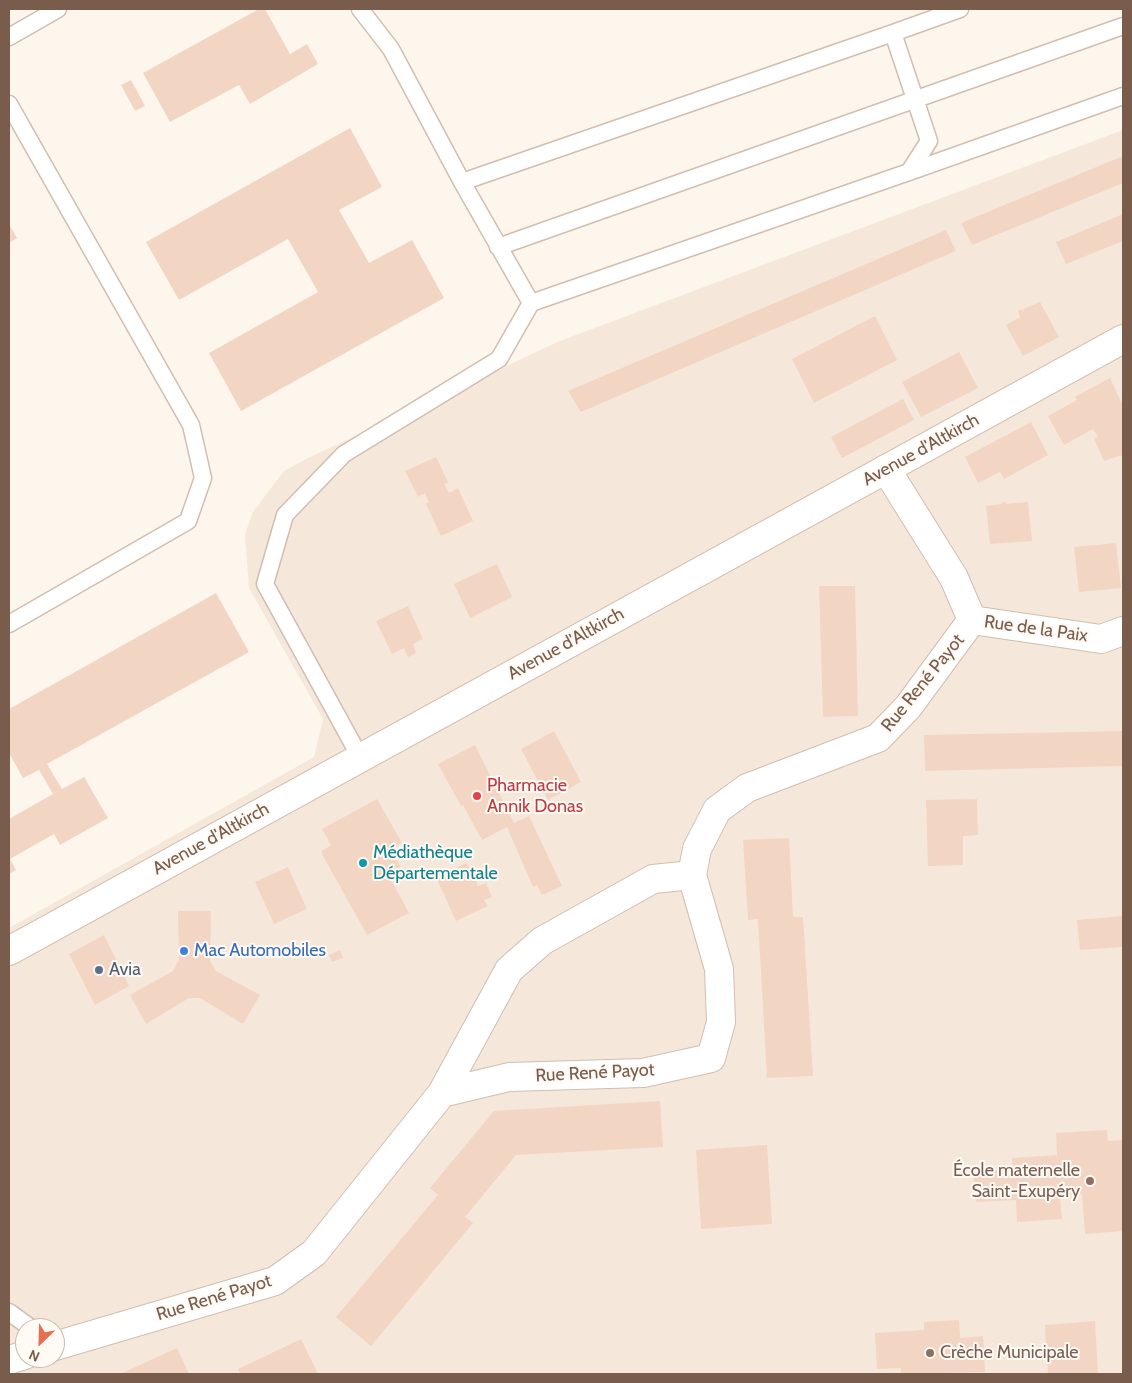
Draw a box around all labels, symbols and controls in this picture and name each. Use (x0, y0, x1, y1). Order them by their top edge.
street label: Avenue d'Altkirch (859, 409, 983, 491)
street label: Avenue d'Altkirch (504, 603, 628, 685)
street label: Rue de la Paix (983, 611, 1089, 647)
street label: Rue René Payot (877, 630, 969, 736)
place label: Pharmacie Annik Donas (487, 775, 583, 818)
marker: Pharmacie Annik Donas (471, 790, 483, 802)
street label: Avenue d'Altkirch (149, 798, 273, 880)
place label: Médiathèque Départementale (373, 842, 498, 884)
marker: Médiathèque Départementale (357, 857, 369, 869)
place label: Mac Automobiles (194, 940, 326, 962)
marker: Mac Automobiles (178, 945, 190, 957)
place label: Avia (109, 959, 141, 981)
marker: Avia (93, 964, 105, 976)
street label: Rue René Payot (535, 1059, 655, 1087)
place label: École maternelle Saint-Exupéry (953, 1160, 1080, 1202)
marker: École maternelle Saint-Exupéry (1084, 1175, 1096, 1187)
street label: Rue René Payot (154, 1270, 274, 1326)
north arrow (15, 1318, 65, 1368)
place label: Crèche Municipale (940, 1342, 1079, 1364)
text: N (26, 1346, 42, 1366)
marker: Crèche Municipale (924, 1347, 936, 1359)

